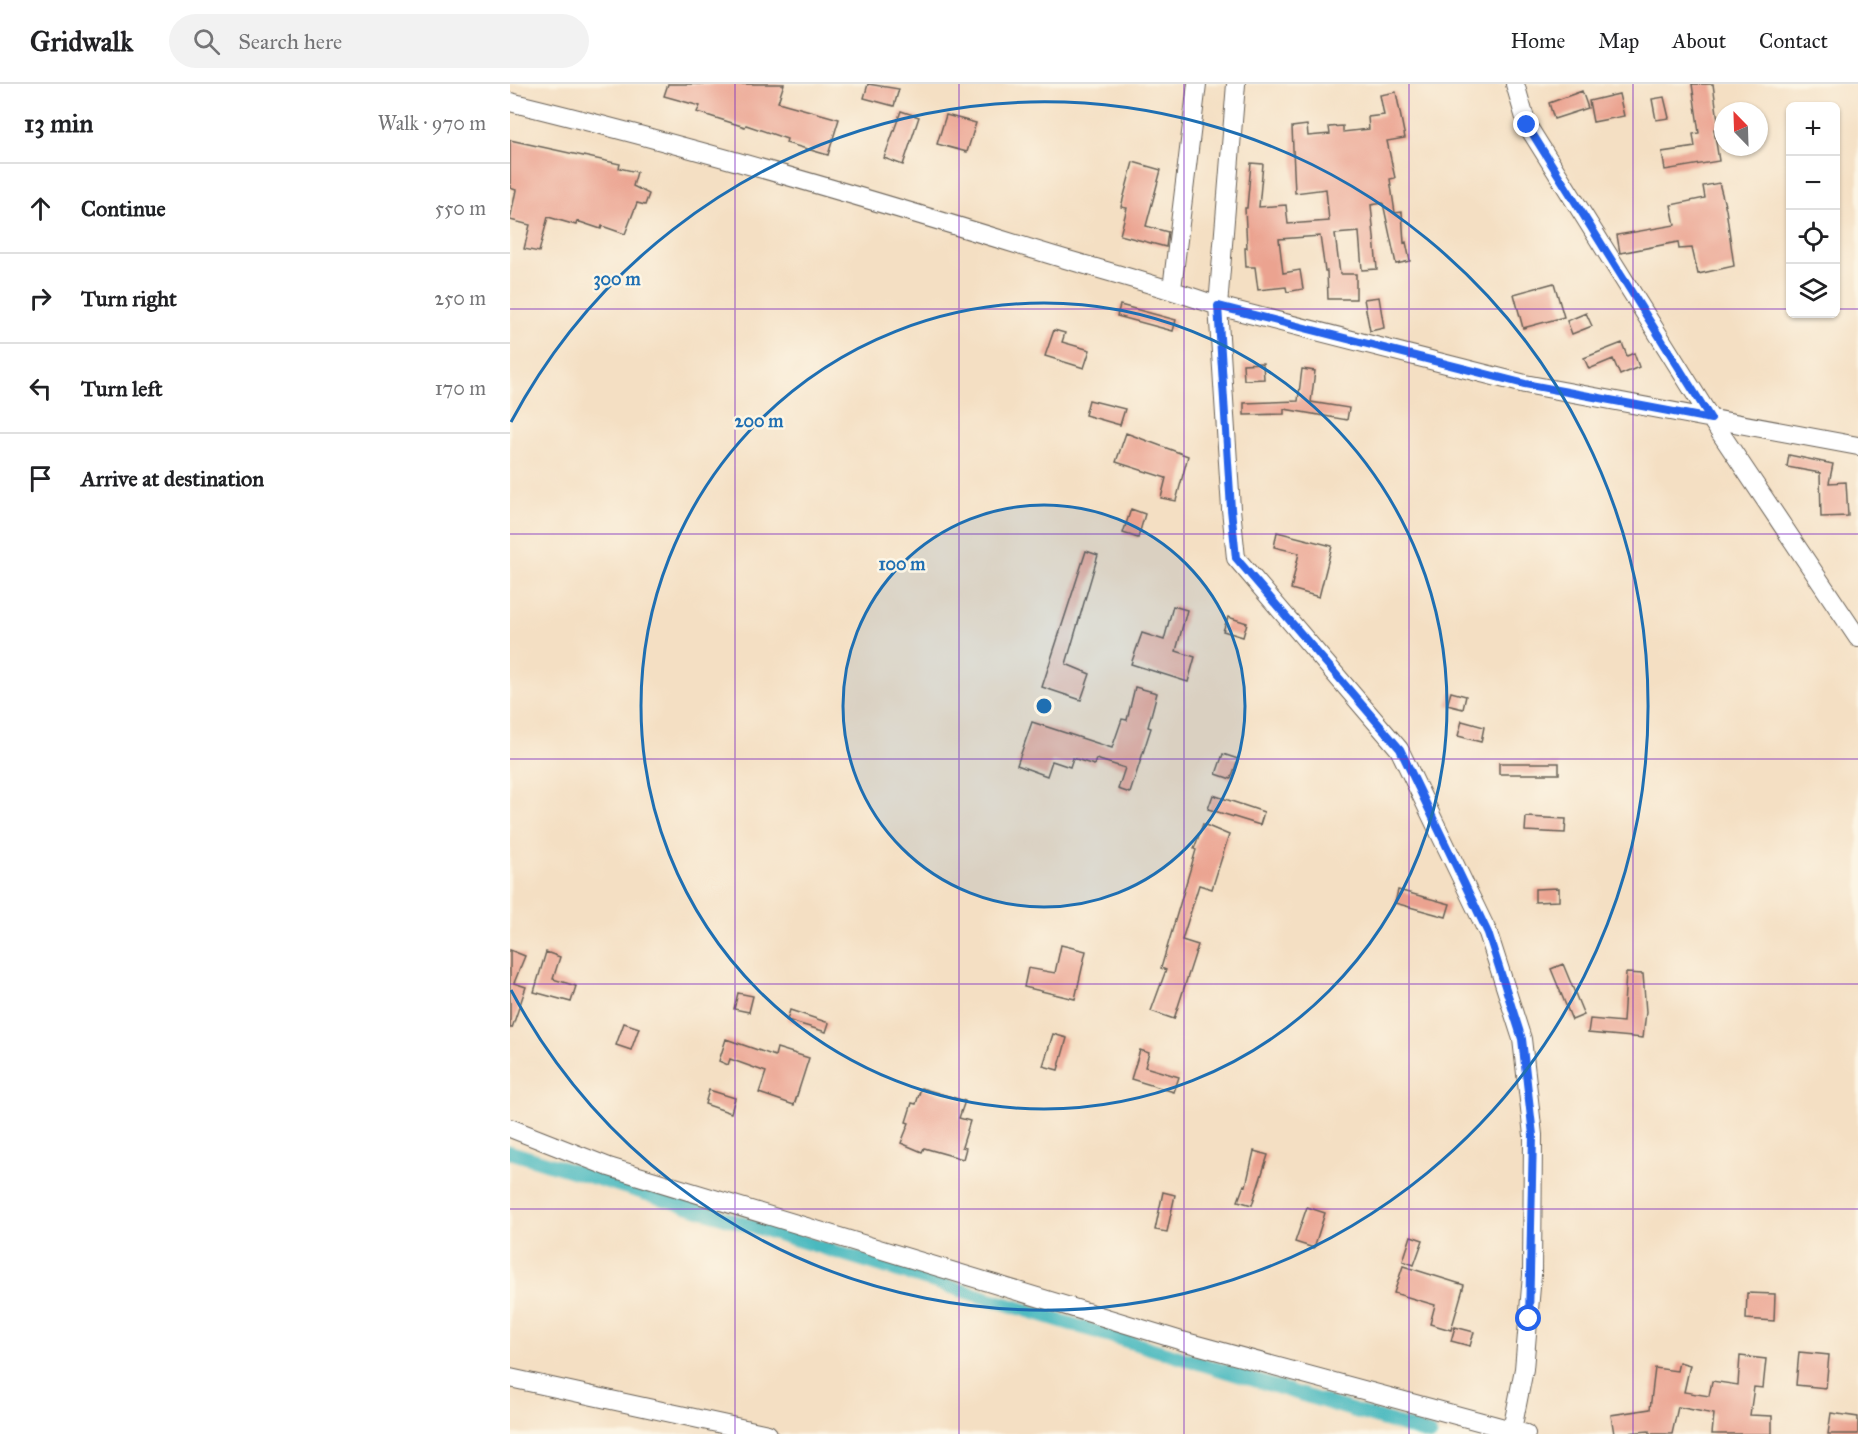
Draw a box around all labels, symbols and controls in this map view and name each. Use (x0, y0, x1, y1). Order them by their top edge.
search box (169, 14, 589, 68)
text: Gridwalk (30, 24, 133, 59)
icon: search (190, 25, 223, 58)
text: Search here (238, 28, 342, 55)
text: Home (1510, 28, 1565, 54)
text: Map (1598, 28, 1639, 54)
text: About (1672, 28, 1726, 54)
text: Contact (1759, 28, 1828, 54)
north arrow (1714, 102, 1768, 156)
map controls (1786, 102, 1840, 318)
button: + (1786, 102, 1840, 156)
text: 13 min (24, 107, 93, 139)
text: Walk · 970 m (378, 111, 486, 135)
route end (1513, 111, 1539, 137)
button: − (1786, 156, 1840, 210)
icon: ahead (24, 192, 57, 225)
text: Continue (81, 195, 166, 222)
text: 550 m (435, 196, 486, 220)
button: locate (1786, 210, 1840, 264)
button: layers (1786, 264, 1840, 318)
text: 300 m (593, 268, 641, 291)
icon: right (24, 282, 57, 315)
text: Turn right (81, 285, 177, 312)
text: 250 m (434, 286, 486, 310)
icon: left (24, 372, 57, 405)
text: Turn left (81, 375, 163, 402)
text: 170 m (435, 376, 486, 400)
text: 200 m (735, 410, 784, 432)
icon: arrive (24, 462, 57, 495)
text: Arrive at destination (81, 465, 264, 492)
text: 100 m (879, 553, 926, 575)
centre of rings (1034, 696, 1054, 716)
route start (1515, 1305, 1541, 1331)

